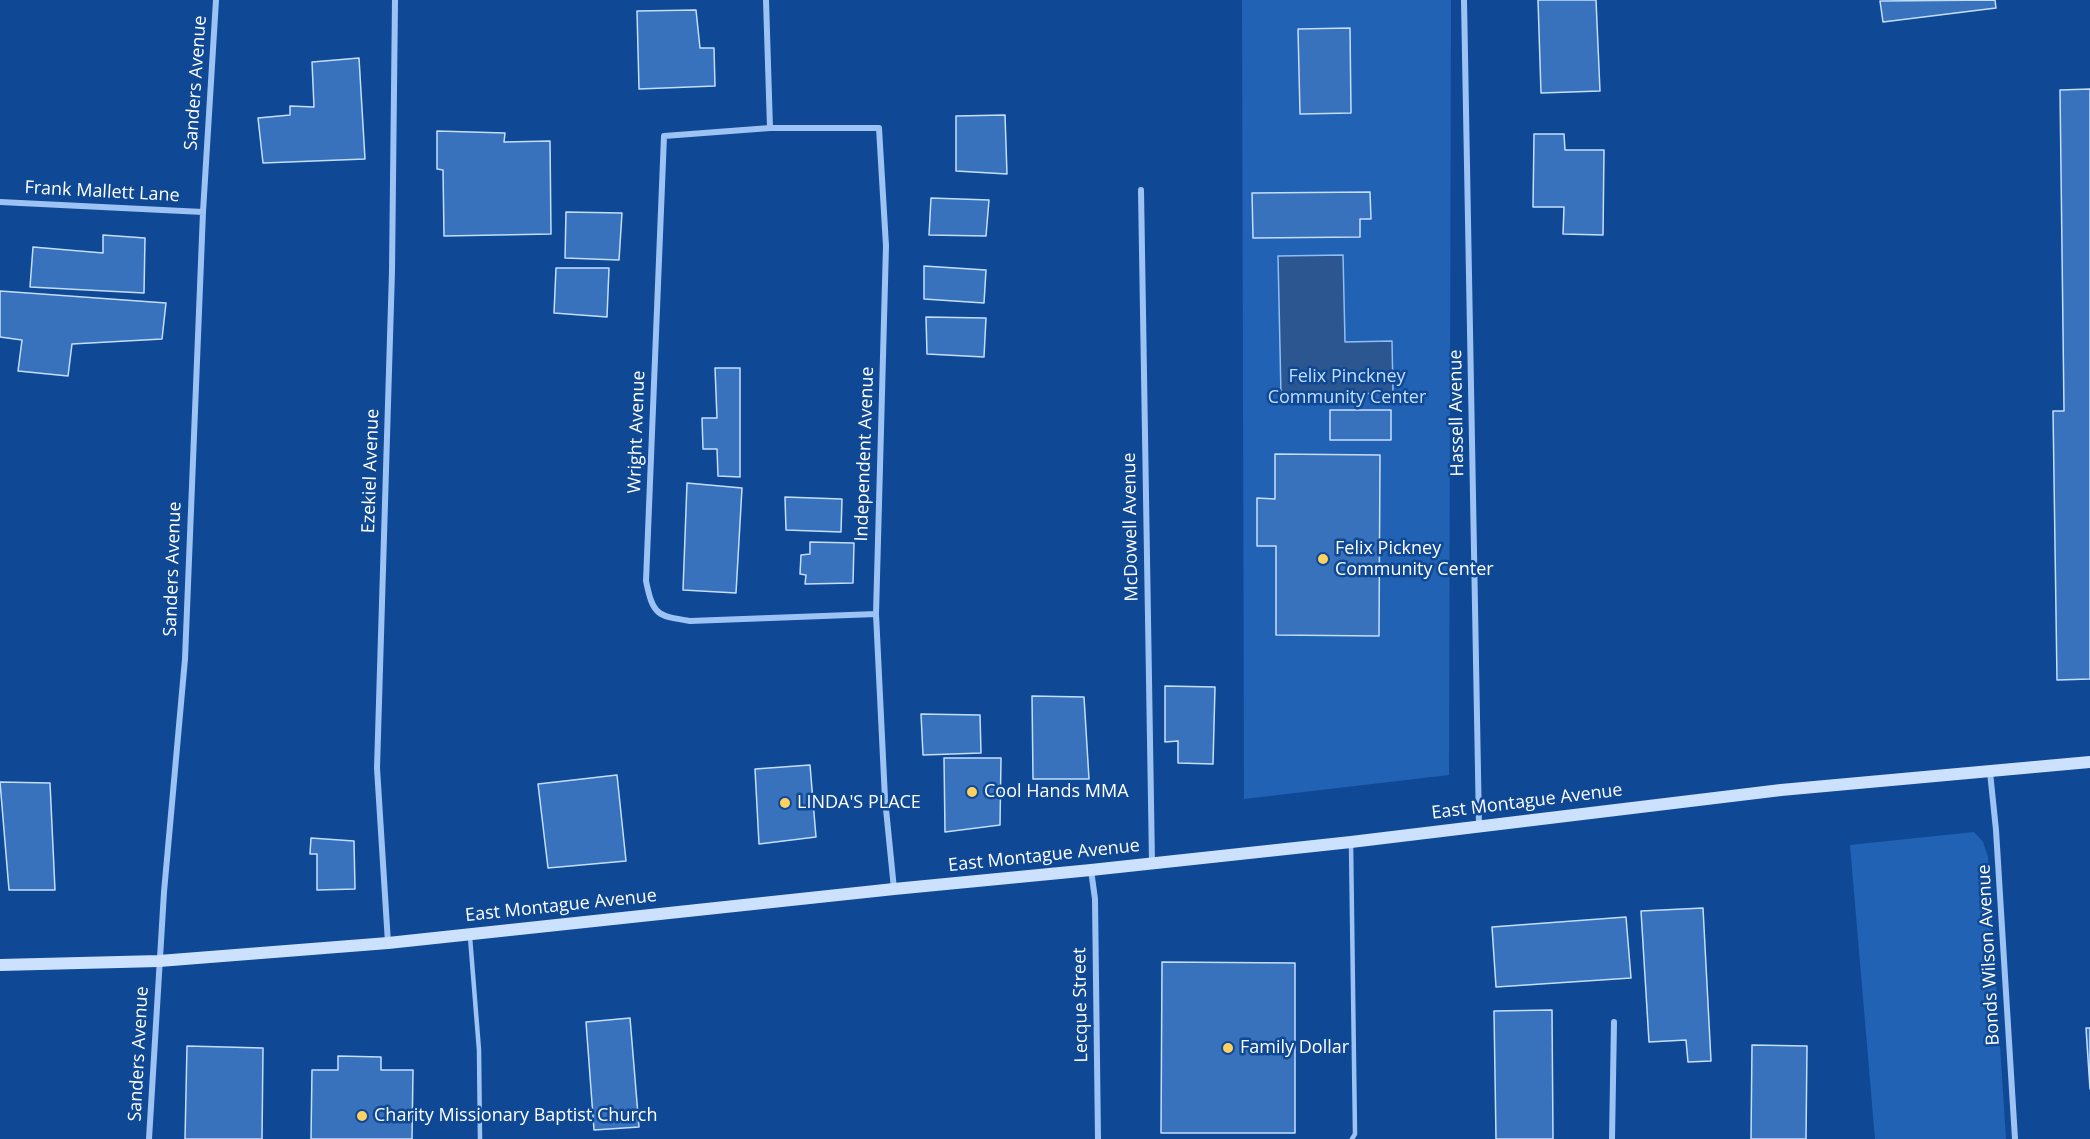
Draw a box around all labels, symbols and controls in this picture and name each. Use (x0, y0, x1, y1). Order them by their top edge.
street label: Sanders Avenue (181, 15, 211, 151)
street label: Frank Mallett Lane (24, 177, 180, 207)
street label: Hassell Avenue (1445, 349, 1469, 477)
street label: Independent Avenue (851, 366, 879, 542)
park label: Felix Pinckney Community Center (1268, 366, 1426, 409)
street label: Wright Avenue (624, 370, 650, 494)
street label: Ezekiel Avenue (358, 408, 384, 534)
street label: McDowell Avenue (1119, 452, 1143, 602)
street label: Sanders Avenue (160, 501, 186, 637)
place label: Felix Pickney Community Center (1335, 538, 1494, 580)
marker: Felix Pickney Community Center (1316, 552, 1330, 566)
street label: East Montague Avenue (1430, 780, 1624, 824)
place label: Cool Hands MMA (984, 781, 1129, 803)
marker: Cool Hands MMA (965, 785, 979, 799)
place label: LINDA'S PLACE (797, 792, 921, 814)
marker: LINDA'S PLACE (778, 796, 792, 810)
street label: East Montague Avenue (947, 835, 1141, 877)
street label: Bonds Wilson Avenue (1973, 864, 2005, 1046)
street label: East Montague Avenue (464, 885, 658, 927)
street label: Lecque Street (1069, 947, 1093, 1063)
street label: Sanders Avenue (125, 986, 153, 1122)
place label: Family Dollar (1240, 1037, 1349, 1059)
marker: Family Dollar (1221, 1041, 1235, 1055)
place label: Charity Missionary Baptist Church (374, 1105, 657, 1127)
marker: Charity Missionary Baptist Church (355, 1109, 369, 1123)

